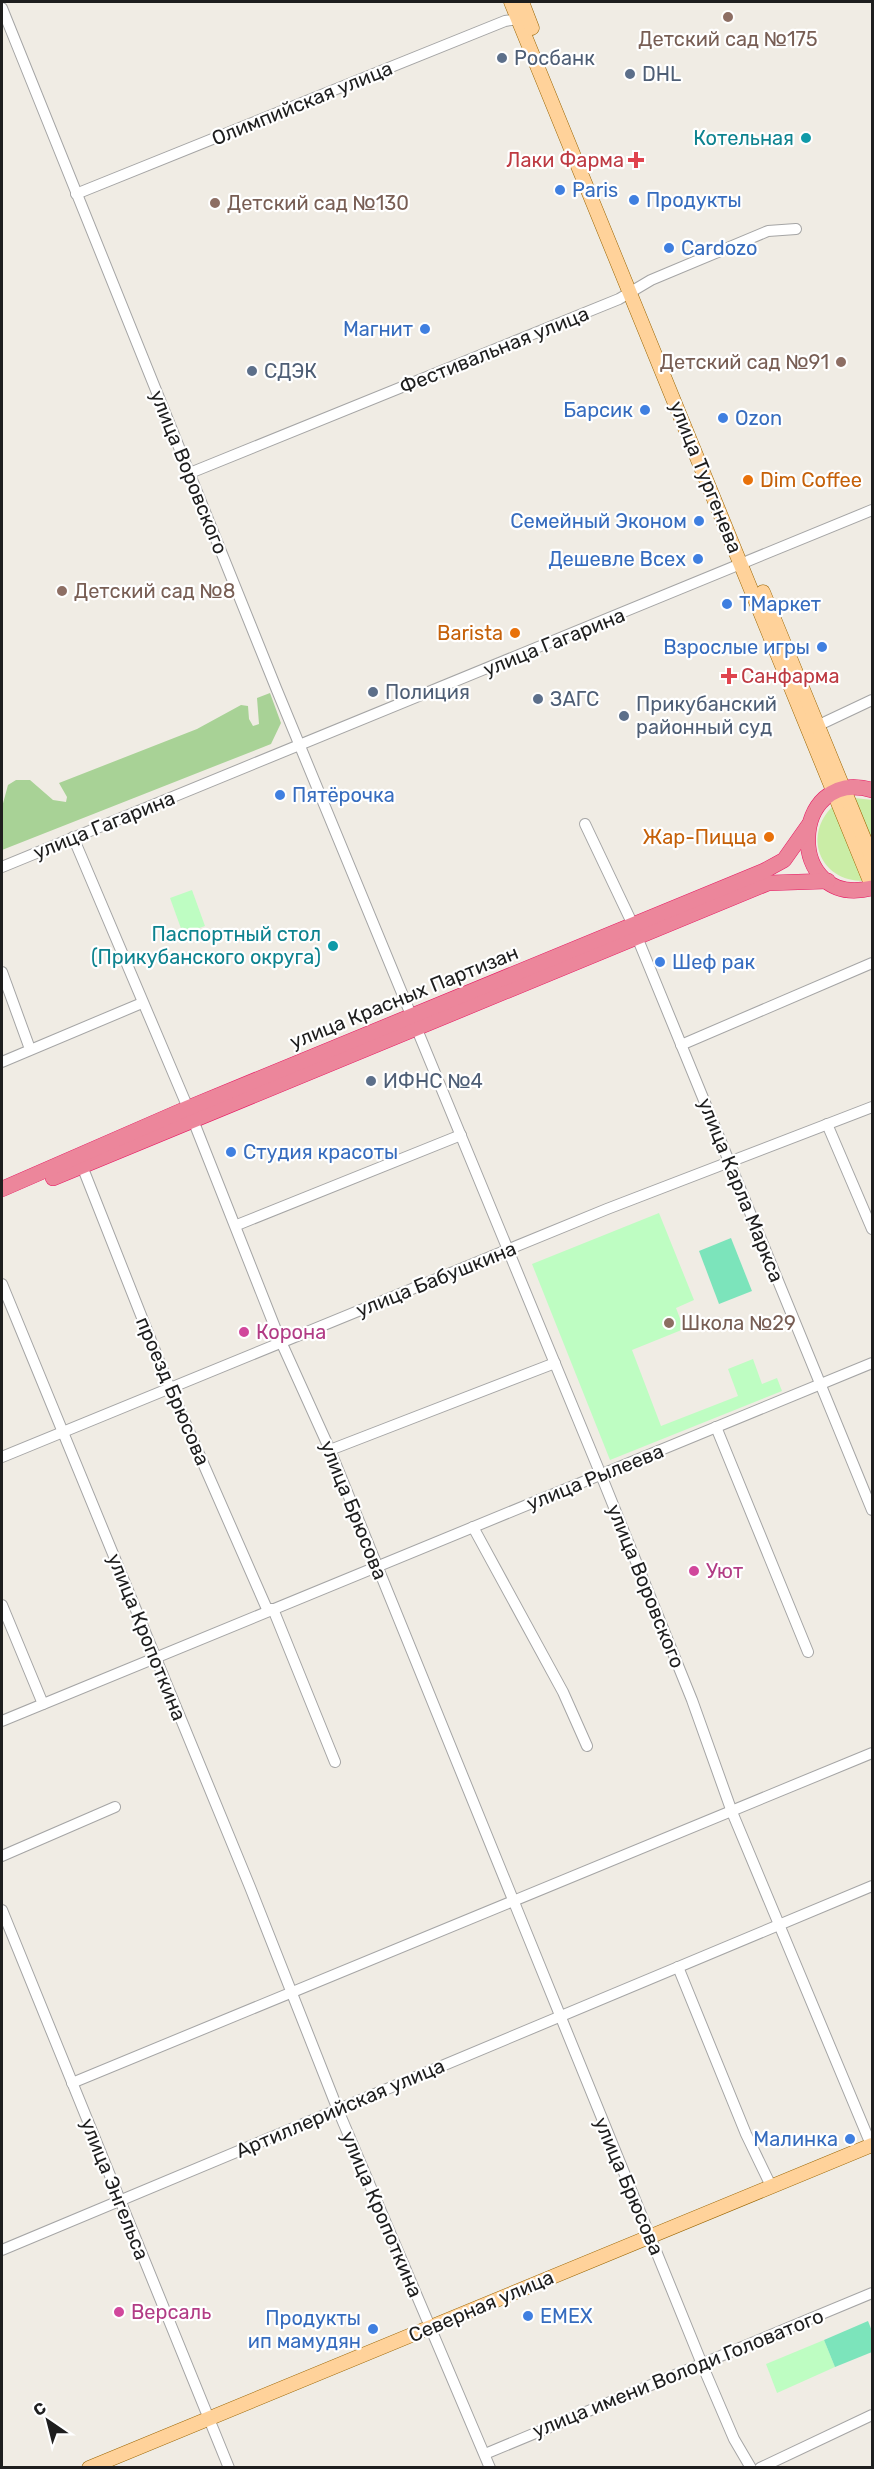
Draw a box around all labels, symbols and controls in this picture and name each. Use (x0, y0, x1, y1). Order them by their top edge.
marker: Детский сад №175 (721, 10, 735, 24)
place label: Детский сад №175 (638, 27, 818, 51)
place label: Росбанк (514, 46, 595, 70)
marker: Росбанк (495, 51, 509, 65)
street label: Олимпийская улица (208, 56, 396, 150)
place label: DHL (642, 62, 681, 86)
marker: DHL (623, 67, 637, 81)
place label: Котельная (693, 126, 794, 150)
marker: Котельная (799, 131, 813, 145)
place label: Лаки Фарма (506, 148, 624, 172)
marker: Лаки Фарма (629, 153, 643, 167)
place label: Paris (572, 178, 618, 202)
marker: Paris (553, 183, 567, 197)
place label: Продукты (646, 188, 742, 212)
place label: Детский сад №130 (227, 191, 409, 215)
marker: Продукты (627, 193, 641, 207)
marker: Детский сад №130 (208, 196, 222, 210)
place label: Cardozo (681, 236, 758, 260)
marker: Cardozo (662, 241, 676, 255)
street label: Фестивальная улица (396, 301, 592, 399)
place label: Магнит (343, 317, 413, 341)
marker: Магнит (418, 322, 432, 336)
place label: Детский сад №91 (660, 350, 829, 374)
marker: Детский сад №91 (834, 355, 848, 369)
place label: СДЭК (264, 359, 317, 383)
marker: СДЭК (245, 364, 259, 378)
street label: улица Воровского (145, 387, 233, 557)
street label: улица Тургенева (665, 397, 747, 557)
place label: Барсик (563, 398, 633, 422)
marker: Барсик (638, 403, 652, 417)
place label: Ozon (735, 406, 782, 430)
marker: Ozon (716, 411, 730, 425)
place label: Dim Coffee (760, 468, 862, 492)
marker: Dim Coffee (741, 473, 755, 487)
place label: Семейный Эконом (510, 509, 687, 533)
marker: Семейный Эконом (692, 514, 706, 528)
place label: Дешевле Всех (548, 547, 686, 571)
marker: Дешевле Всех (691, 552, 705, 566)
place label: Детский сад №8 (74, 579, 235, 603)
marker: Детский сад №8 (55, 584, 69, 598)
place label: ТМаркет (739, 592, 821, 616)
marker: ТМаркет (720, 597, 734, 611)
street label: улица Гагарина (480, 603, 628, 681)
place label: Barista (437, 621, 503, 645)
marker: Barista (508, 626, 522, 640)
place label: Взрослые игры (663, 635, 810, 659)
marker: Взрослые игры (815, 640, 829, 654)
place label: Санфарма (741, 664, 840, 688)
marker: Санфарма (722, 669, 736, 683)
place label: Полиция (385, 680, 470, 704)
marker: Полиция (366, 685, 380, 699)
place label: ЗАГС (550, 687, 599, 711)
marker: ЗАГС (531, 692, 545, 706)
place label: Прикубанский районный суд (636, 692, 777, 739)
marker: Прикубанский районный суд (617, 709, 631, 723)
place label: Пятёрочка (292, 783, 395, 807)
street label: улица Гагарина (30, 786, 178, 864)
marker: Пятёрочка (273, 788, 287, 802)
place label: Жар-Пицца (642, 825, 757, 849)
marker: Жар-Пицца (762, 830, 776, 844)
place label: Паспортный стол (Прикубанского округа) (91, 922, 321, 969)
marker: Паспортный стол (Прикубанского округа) (326, 939, 340, 953)
street label: улица Красных Партизан (286, 940, 522, 1054)
place label: Шеф рак (672, 950, 756, 974)
marker: Шеф рак (653, 955, 667, 969)
place label: ИФНС №4 (383, 1069, 483, 1093)
marker: ИФНС №4 (364, 1074, 378, 1088)
street label: улица Карла Маркса (693, 1094, 789, 1286)
place label: Студия красоты (243, 1140, 398, 1164)
marker: Студия красоты (224, 1145, 238, 1159)
street label: улица Бабушкина (352, 1236, 520, 1322)
place label: Школа №29 (681, 1311, 796, 1335)
street label: проезд Брюсова (131, 1313, 215, 1469)
marker: Школа №29 (662, 1316, 676, 1330)
place label: Корона (256, 1320, 326, 1344)
marker: Корона (237, 1325, 251, 1339)
street label: улица Брюсова (315, 1437, 393, 1583)
street label: улица Рылеева (523, 1439, 667, 1515)
street label: улица Воровского (602, 1501, 690, 1671)
street label: улица Кропоткина (102, 1550, 192, 1724)
place label: Уют (706, 1559, 743, 1583)
marker: Уют (687, 1564, 701, 1578)
street label: Артиллерийская улица (232, 2053, 448, 2163)
street label: улица Брюсова (589, 2113, 669, 2259)
street label: улица Энгельса (76, 2115, 154, 2263)
street label: улица Кропоткина (336, 2127, 428, 2301)
place label: Малинка (753, 2127, 838, 2151)
marker: Малинка (843, 2132, 857, 2146)
street label: Северная улица (405, 2265, 557, 2347)
place label: Версаль (131, 2300, 211, 2324)
street label: улица имени Володи Головатого (529, 2303, 827, 2443)
place label: EMEX (540, 2304, 593, 2328)
marker: Версаль (112, 2305, 126, 2319)
place label: Продукты ип мамудян (248, 2306, 361, 2353)
marker: EMEX (521, 2309, 535, 2323)
marker: Продукты ип мамудян (366, 2322, 380, 2336)
north arrow (18, 2391, 78, 2451)
text: С (30, 2398, 50, 2420)

